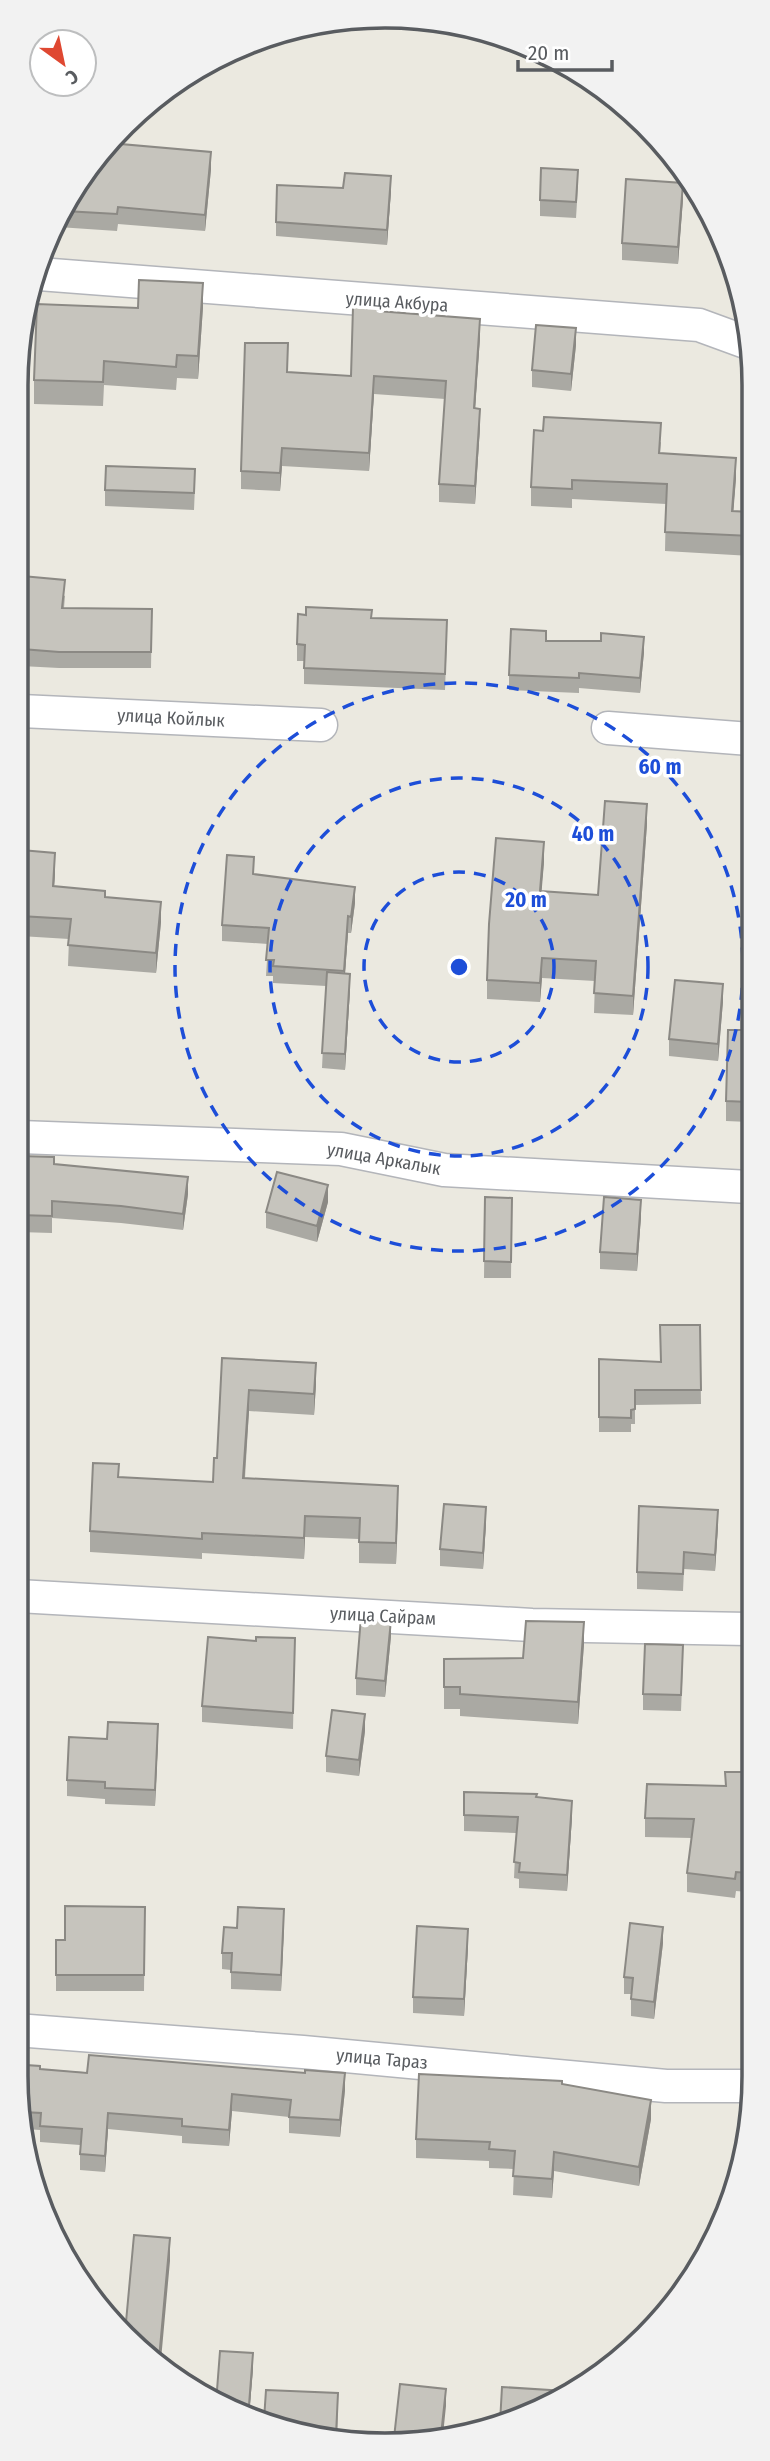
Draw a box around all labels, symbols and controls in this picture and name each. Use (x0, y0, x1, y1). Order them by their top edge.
north arrow (28, 28, 98, 98)
scale bar (518, 28, 612, 72)
text: 20 m (528, 40, 569, 66)
text: С (62, 64, 82, 89)
street label: улица Акбура (345, 287, 449, 317)
street label: улица Койлык (117, 704, 226, 732)
text: 60 m (639, 754, 681, 780)
text: 40 m (572, 821, 614, 847)
text: 20 m (504, 887, 547, 913)
centre of rings (447, 955, 471, 979)
street label: улица Аркалык (325, 1138, 443, 1180)
street label: улица Сайрам (330, 1602, 437, 1630)
street label: улица Тараз (335, 2044, 429, 2074)

